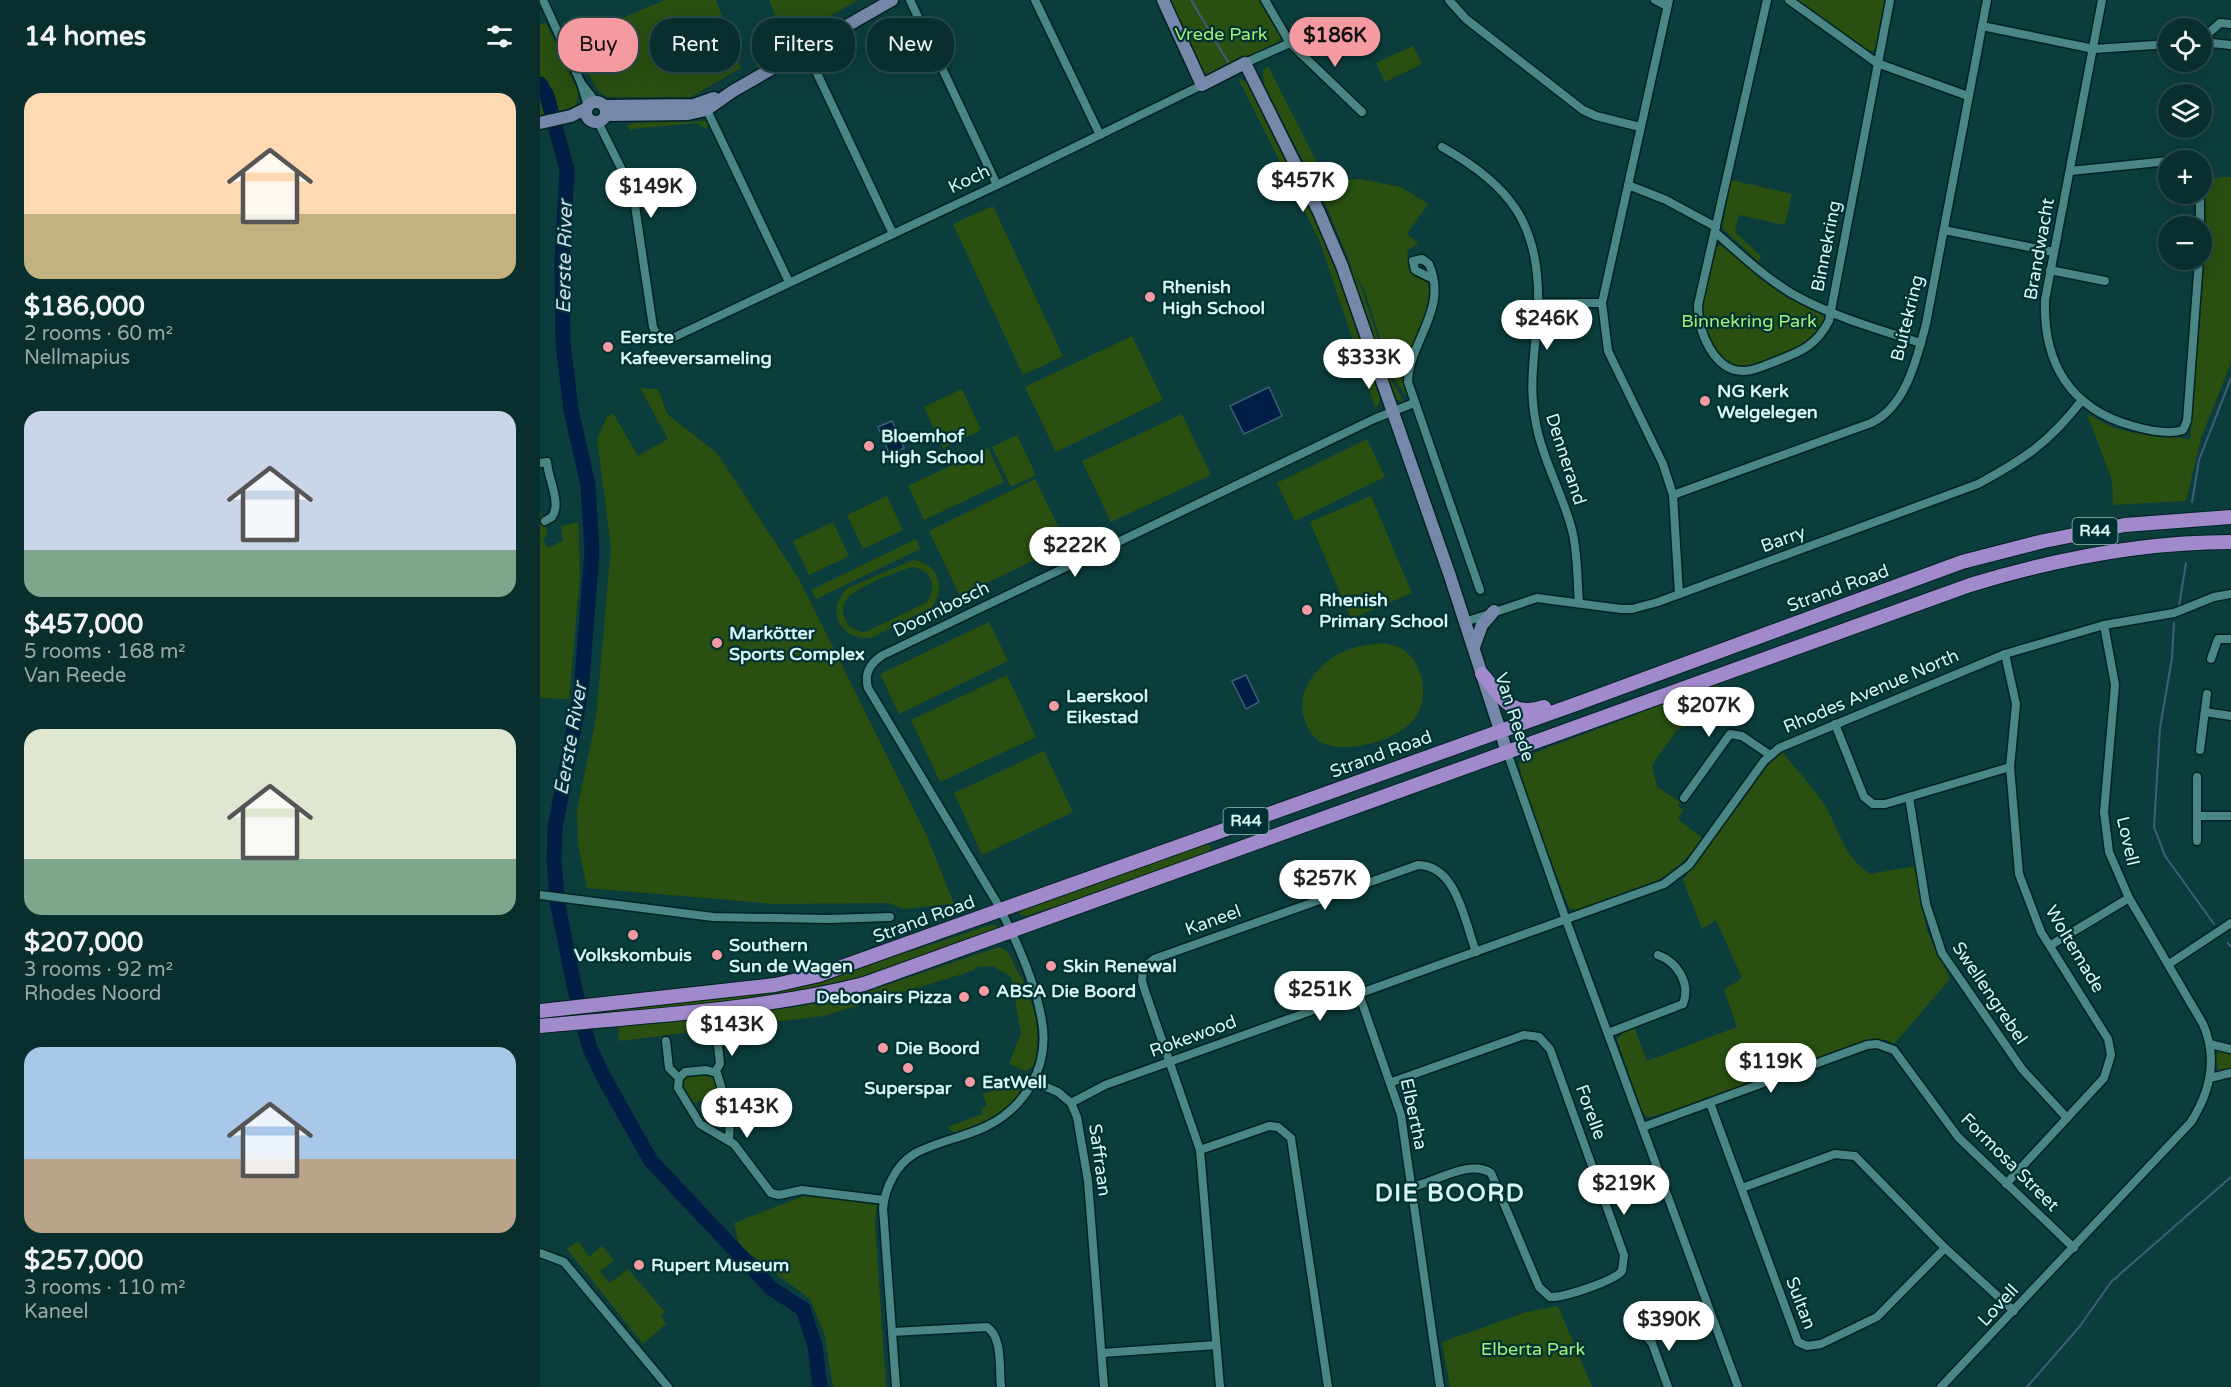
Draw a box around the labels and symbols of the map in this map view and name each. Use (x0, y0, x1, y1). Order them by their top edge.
pin: $186K (1293, 17, 1377, 68)
park label: Vrede Park (1174, 23, 1268, 45)
street label: Koch (945, 160, 993, 198)
pin: $457K (1261, 162, 1345, 213)
pin: $149K (609, 168, 693, 219)
street label: Brandwacht (2019, 196, 2059, 302)
water label: Eerste River (552, 198, 578, 314)
street label: Binnekring (1806, 199, 1846, 293)
street label: Buitekring (1886, 273, 1928, 363)
place label: Rhenish High School (1162, 276, 1265, 319)
marker: Rhenish High School (1143, 290, 1157, 304)
pin: $246K (1505, 300, 1589, 351)
park label: Binnekring Park (1681, 310, 1817, 332)
place label: Eerste Kafeeversameling (620, 326, 772, 369)
pin: $333K (1327, 339, 1411, 390)
marker: Eerste Kafeeversameling (601, 340, 615, 354)
place label: NG Kerk Welgelegen (1717, 380, 1818, 423)
marker: NG Kerk Welgelegen (1698, 394, 1712, 408)
street label: Dennerand (1541, 411, 1591, 507)
place label: Bloemhof High School (881, 425, 984, 468)
marker: Bloemhof High School (862, 439, 876, 453)
road number: R44 (2072, 518, 2118, 544)
street label: Barry (1758, 521, 1809, 557)
pin: $222K (1033, 527, 1117, 578)
street label: Strand Road (1784, 559, 1892, 617)
street label: Doornbosch (889, 576, 993, 642)
place label: Rhenish Primary School (1319, 589, 1448, 632)
marker: Rhenish Primary School (1300, 603, 1314, 617)
place label: Markötter Sports Complex (729, 622, 865, 665)
marker: Markötter Sports Complex (710, 636, 724, 650)
street label: Rhodes Avenue North (1780, 644, 1962, 738)
street label: Van Reede (1490, 670, 1540, 764)
water label: Eerste River (549, 679, 593, 797)
place label: Laerskool Eikestad (1066, 685, 1148, 728)
pin: $207K (1667, 687, 1751, 738)
marker: Laerskool Eikestad (1047, 699, 1061, 713)
street label: Strand Road (1327, 725, 1435, 783)
road number: R44 (1224, 808, 1268, 834)
street label: Lovell (2112, 814, 2144, 868)
pin: $257K (1283, 860, 1367, 911)
street label: Strand Road (870, 890, 978, 948)
street label: Kaneel (1182, 900, 1244, 940)
street label: Woltemade (2040, 901, 2110, 997)
marker: Volkskombuis (626, 928, 640, 942)
place label: Southern Sun de Wagen (729, 934, 853, 977)
street label: Swellengrebel (1948, 937, 2032, 1049)
place label: Volkskombuis (574, 944, 692, 966)
marker: Southern Sun de Wagen (710, 948, 724, 962)
place label: Skin Renewal (1063, 955, 1177, 977)
marker: Skin Renewal (1044, 959, 1058, 973)
pin: $251K (1278, 971, 1362, 1022)
place label: ABSA Die Boord (996, 980, 1136, 1002)
marker: ABSA Die Boord (977, 984, 991, 998)
place label: Debonairs Pizza (816, 986, 952, 1008)
marker: Debonairs Pizza (957, 990, 971, 1004)
pin: $143K (690, 1006, 774, 1057)
street label: Rokewood (1147, 1010, 1239, 1062)
place label: Die Boord (895, 1037, 980, 1059)
marker: Die Boord (876, 1041, 890, 1055)
pin: $119K (1729, 1043, 1813, 1094)
marker: Superspar (901, 1061, 915, 1075)
place label: EatWell (982, 1071, 1047, 1093)
marker: EatWell (963, 1075, 977, 1089)
street label: Elbertha (1396, 1076, 1432, 1152)
place label: Superspar (864, 1077, 953, 1099)
street label: Forelle (1571, 1081, 1611, 1143)
pin: $143K (705, 1088, 789, 1139)
street label: Formosa Street (1956, 1108, 2064, 1216)
street label: Saffraan (1084, 1122, 1116, 1198)
pin: $219K (1582, 1165, 1666, 1216)
district label: DIE BOORD (1375, 1179, 1525, 1208)
place label: Rupert Museum (651, 1254, 789, 1276)
marker: Rupert Museum (632, 1258, 646, 1272)
street label: Sultan (1781, 1274, 1821, 1332)
street label: Lovell (1973, 1279, 2023, 1331)
pin: $390K (1627, 1301, 1711, 1352)
park label: Elberta Park (1481, 1338, 1585, 1360)

